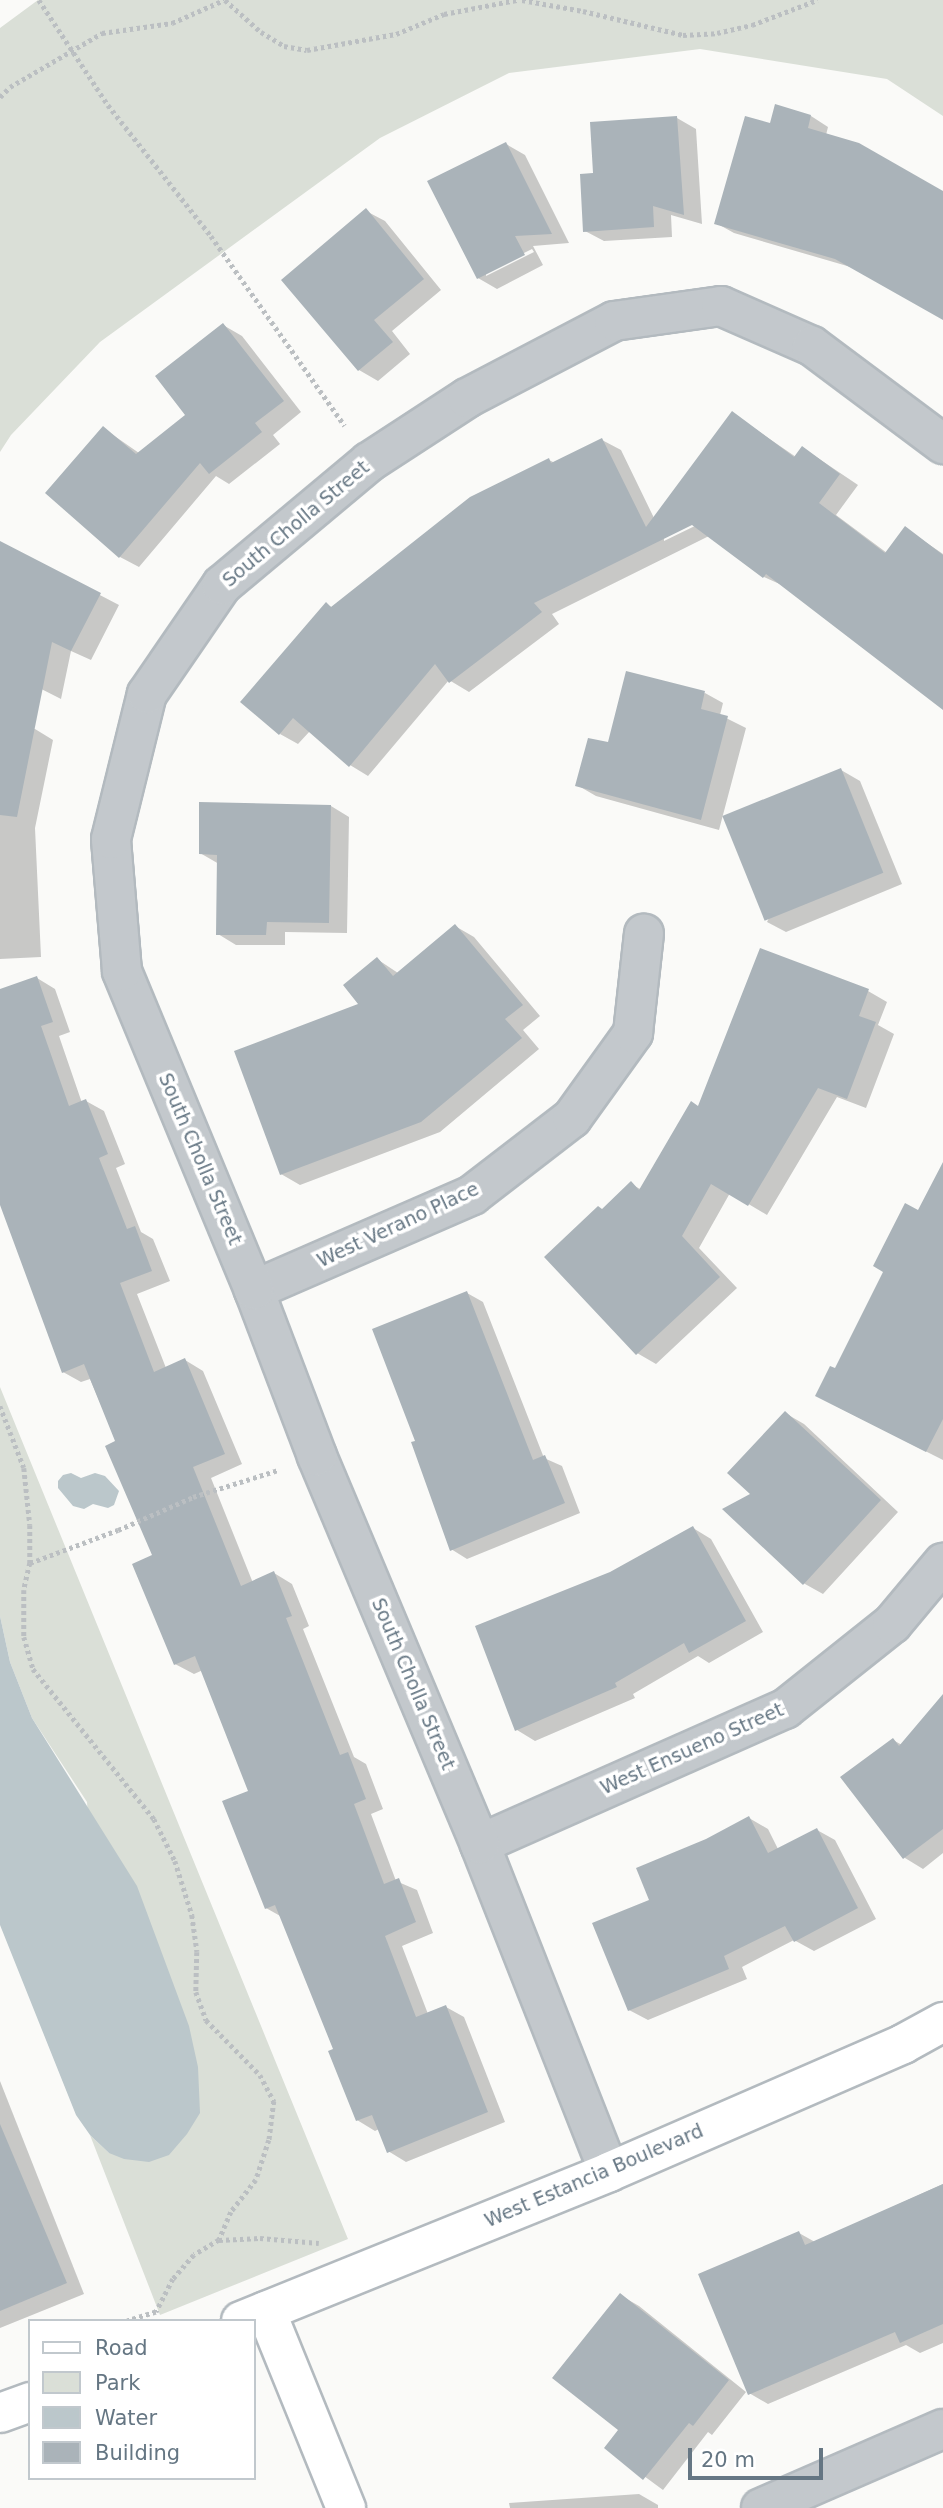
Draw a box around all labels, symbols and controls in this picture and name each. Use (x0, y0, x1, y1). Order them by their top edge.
street label: South Cholla Street (218, 456, 374, 592)
street label: South Cholla Street (154, 1070, 246, 1248)
street label: West Verano Place (314, 1178, 482, 1272)
street label: South Cholla Street (367, 1595, 459, 1773)
street label: West Ensueno Street (597, 1698, 787, 1800)
street label: West Estancia Boulevard (481, 2120, 707, 2232)
legend (28, 2319, 256, 2480)
text: Road (95, 2336, 148, 2360)
text: Park (95, 2371, 140, 2395)
text: Water (95, 2406, 157, 2430)
scale bar (691, 2434, 826, 2478)
text: Building (95, 2441, 180, 2465)
text: 20 m (701, 2448, 755, 2472)

